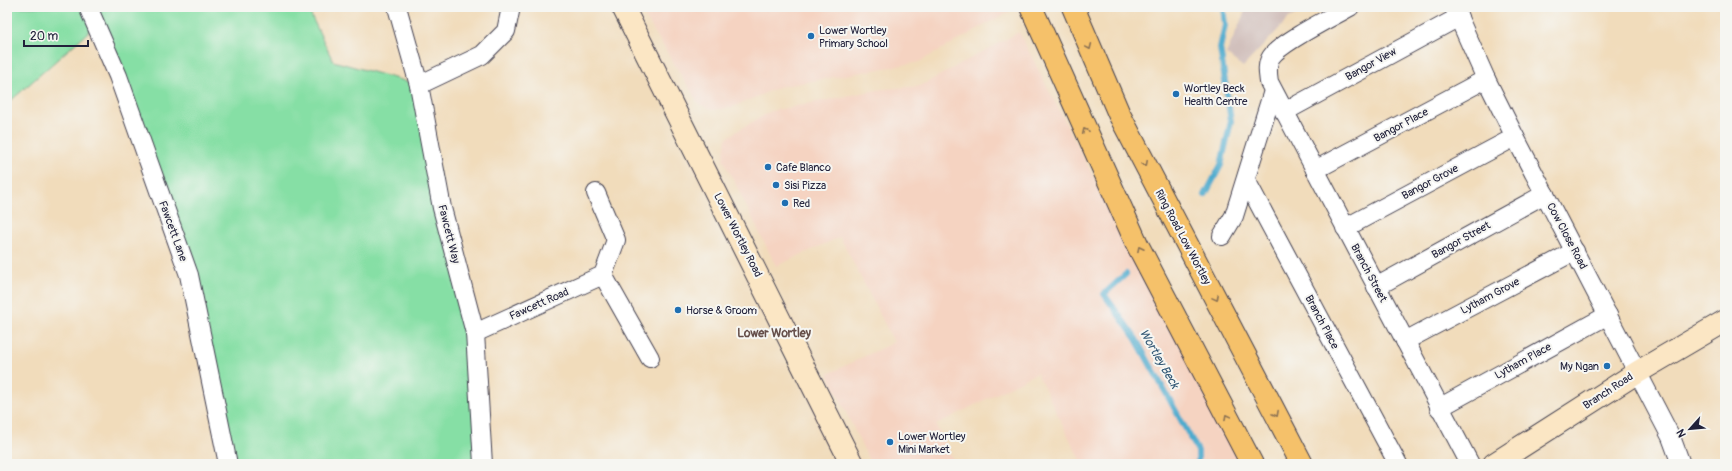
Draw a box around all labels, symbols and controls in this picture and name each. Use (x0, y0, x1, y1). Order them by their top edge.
scale bar (24, 22, 88, 48)
place label: Lower Wortley Primary School (819, 24, 888, 50)
text: 20 m (30, 29, 59, 44)
marker: Lower Wortley Primary School (806, 31, 816, 41)
one-way arrow (1085, 43, 1093, 50)
street label: Bangor View (1343, 44, 1399, 83)
place label: Wortley Beck Health Centre (1184, 82, 1248, 108)
marker: Wortley Beck Health Centre (1171, 89, 1181, 99)
street label: Bangor Place (1372, 105, 1431, 145)
one-way arrow (1082, 128, 1090, 135)
one-way arrow (1140, 160, 1148, 167)
place label: Cafe Blanco (776, 161, 831, 174)
street label: Bangor Grove (1399, 161, 1461, 202)
marker: Cafe Blanco (763, 162, 773, 172)
place label: Sisi Pizza (784, 179, 826, 192)
marker: Sisi Pizza (771, 180, 781, 190)
street label: Ring Road Low Wortley (1152, 187, 1214, 287)
street label: Lower Wortley Road (711, 191, 765, 279)
place label: Red (793, 197, 810, 210)
marker: Red (780, 198, 790, 208)
street label: Fawcett Lane (156, 199, 190, 264)
street label: Cow Close Road (1544, 201, 1590, 271)
street label: Fawcett Way (435, 203, 463, 265)
street label: Bangor Street (1429, 218, 1493, 261)
street label: Branch Street (1348, 242, 1390, 305)
one-way arrow (1137, 246, 1145, 253)
street label: Lytham Grove (1458, 275, 1522, 317)
street label: Fawcett Road (507, 285, 571, 323)
street label: Branch Place (1302, 293, 1342, 352)
one-way arrow (1211, 294, 1218, 302)
place label: Horse & Groom (686, 304, 757, 317)
marker: Horse & Groom (673, 305, 683, 315)
district label: Lower Wortley (737, 326, 812, 341)
water label: Wortley Beck (1136, 327, 1183, 392)
street label: Lytham Place (1492, 340, 1554, 382)
place label: My Ngan (1560, 360, 1599, 373)
marker: My Ngan (1602, 361, 1612, 371)
street label: Branch Road (1581, 370, 1635, 412)
one-way arrow (1271, 409, 1279, 417)
north arrow (1670, 409, 1710, 449)
one-way arrow (1225, 414, 1232, 421)
text: N (1674, 427, 1689, 440)
place label: Lower Wortley Mini Market (898, 430, 966, 456)
marker: Lower Wortley Mini Market (885, 437, 895, 447)

